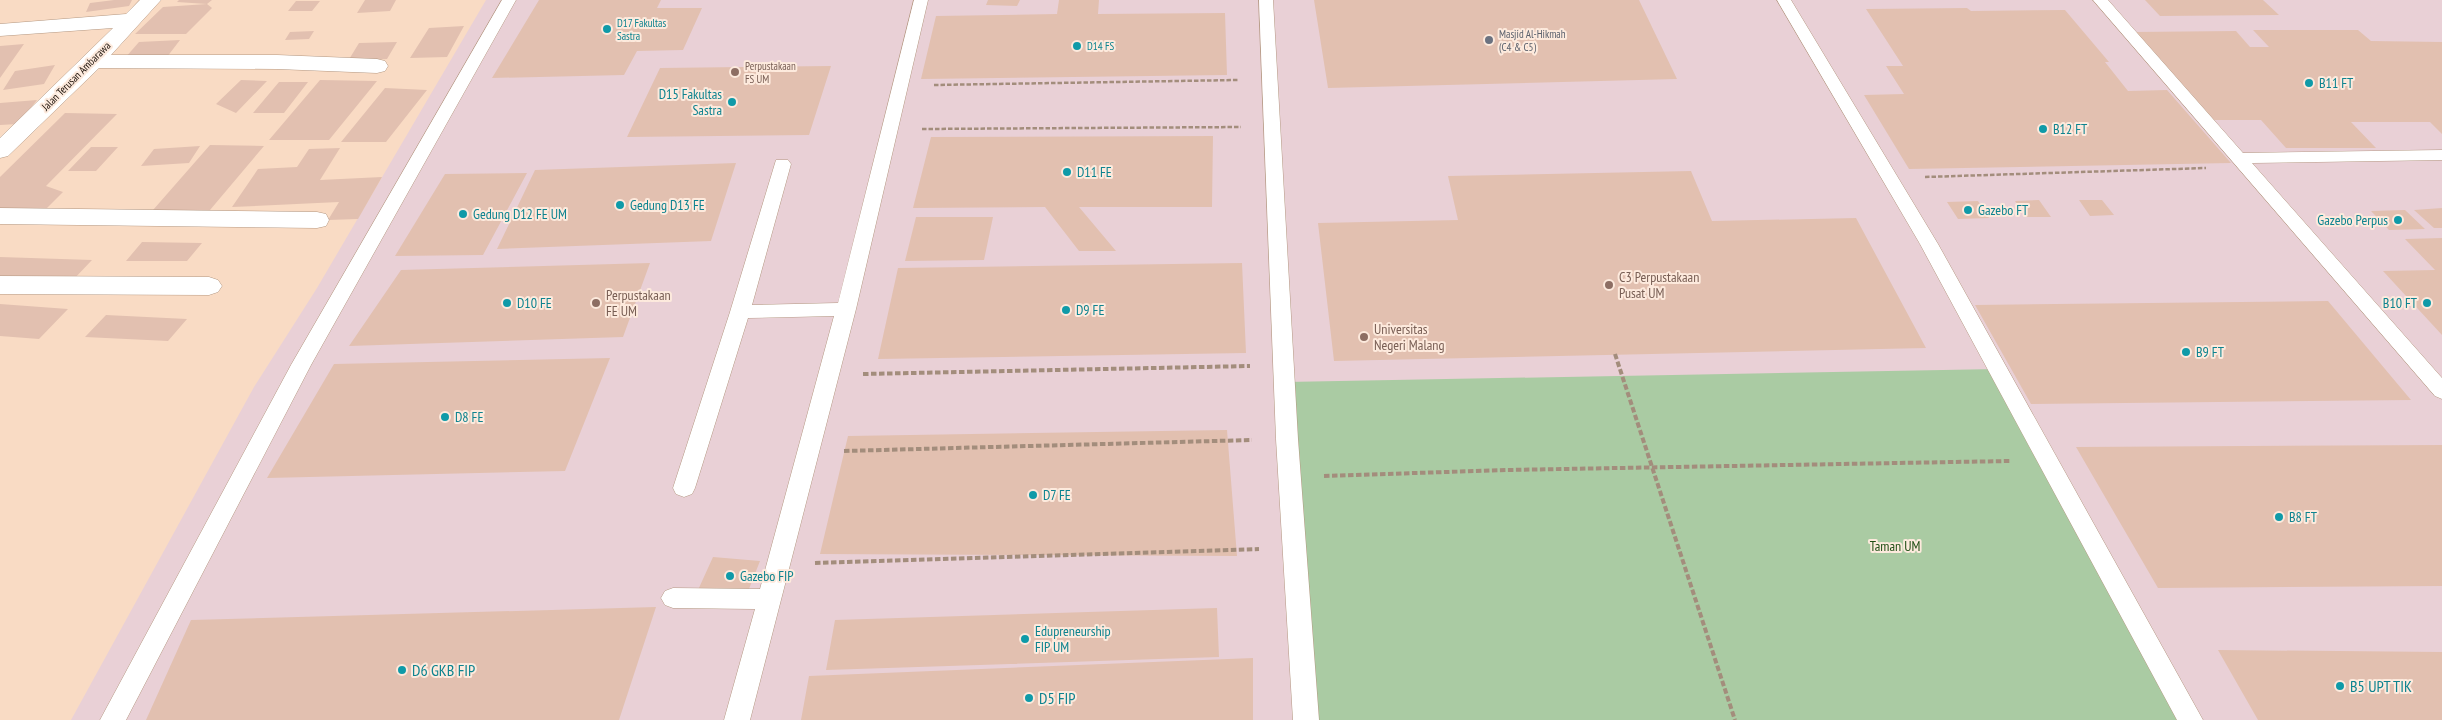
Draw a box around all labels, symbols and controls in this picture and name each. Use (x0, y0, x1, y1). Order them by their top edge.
place label: D17 Fakultas Sastra (617, 16, 667, 43)
marker: D17 Fakultas Sastra (601, 23, 613, 35)
place label: Masjid Al-Hikmah (C4 & C5) (1499, 27, 1566, 54)
marker: Masjid Al-Hikmah (C4 & C5) (1483, 34, 1495, 46)
street label: Jalan Terusan Ambarawa (38, 39, 113, 114)
place label: D14 FS (1087, 39, 1115, 53)
marker: D14 FS (1071, 40, 1083, 52)
place label: Perpustakaan FS UM (745, 59, 796, 86)
marker: Perpustakaan FS UM (729, 66, 741, 78)
place label: B11 FT (2319, 74, 2354, 92)
marker: B11 FT (2303, 77, 2315, 89)
place label: D15 Fakultas Sastra (659, 85, 722, 119)
marker: D15 Fakultas Sastra (726, 96, 738, 108)
place label: B12 FT (2053, 120, 2088, 138)
marker: B12 FT (2037, 123, 2049, 135)
place label: D11 FE (1077, 163, 1112, 181)
marker: D11 FE (1061, 166, 1073, 178)
place label: Gedung D13 FE (630, 196, 705, 214)
marker: Gedung D13 FE (614, 199, 626, 211)
place label: Gazebo FT (1978, 201, 2029, 219)
marker: Gazebo FT (1962, 204, 1974, 216)
place label: Gedung D12 FE UM (473, 205, 567, 223)
marker: Gedung D12 FE UM (457, 208, 469, 220)
place label: Gazebo Perpus (2317, 211, 2388, 229)
marker: Gazebo Perpus (2392, 214, 2404, 226)
place label: C3 Perpustakaan Pusat UM (1619, 268, 1699, 302)
marker: C3 Perpustakaan Pusat UM (1603, 279, 1615, 291)
place label: Perpustakaan FE UM (606, 286, 671, 320)
place label: D10 FE (517, 294, 552, 312)
place label: B10 FT (2383, 294, 2418, 312)
marker: D10 FE (501, 297, 513, 309)
marker: Perpustakaan FE UM (590, 297, 602, 309)
marker: B10 FT (2421, 297, 2433, 309)
place label: D9 FE (1076, 301, 1104, 319)
marker: D9 FE (1060, 304, 1072, 316)
place label: Universitas Negeri Malang (1374, 320, 1444, 354)
marker: Universitas Negeri Malang (1358, 331, 1370, 343)
place label: B9 FT (2196, 343, 2225, 361)
marker: B9 FT (2180, 346, 2192, 358)
place label: D8 FE (455, 408, 483, 426)
marker: D8 FE (439, 411, 451, 423)
place label: D7 FE (1043, 486, 1071, 504)
marker: D7 FE (1027, 489, 1039, 501)
place label: B8 FT (2289, 508, 2318, 526)
marker: B8 FT (2273, 511, 2285, 523)
park label: Taman UM (1870, 537, 1920, 555)
place label: Gazebo FIP (740, 567, 794, 585)
marker: Gazebo FIP (724, 570, 736, 582)
place label: Edupreneurship FIP UM (1035, 622, 1111, 656)
marker: Edupreneurship FIP UM (1019, 633, 1031, 645)
place label: D6 GKB FIP (412, 660, 475, 680)
marker: D6 GKB FIP (396, 664, 408, 676)
place label: B5 UPT TIK (2350, 676, 2412, 696)
marker: B5 UPT TIK (2334, 680, 2346, 692)
place label: D5 FIP (1039, 688, 1076, 708)
marker: D5 FIP (1023, 692, 1035, 704)

